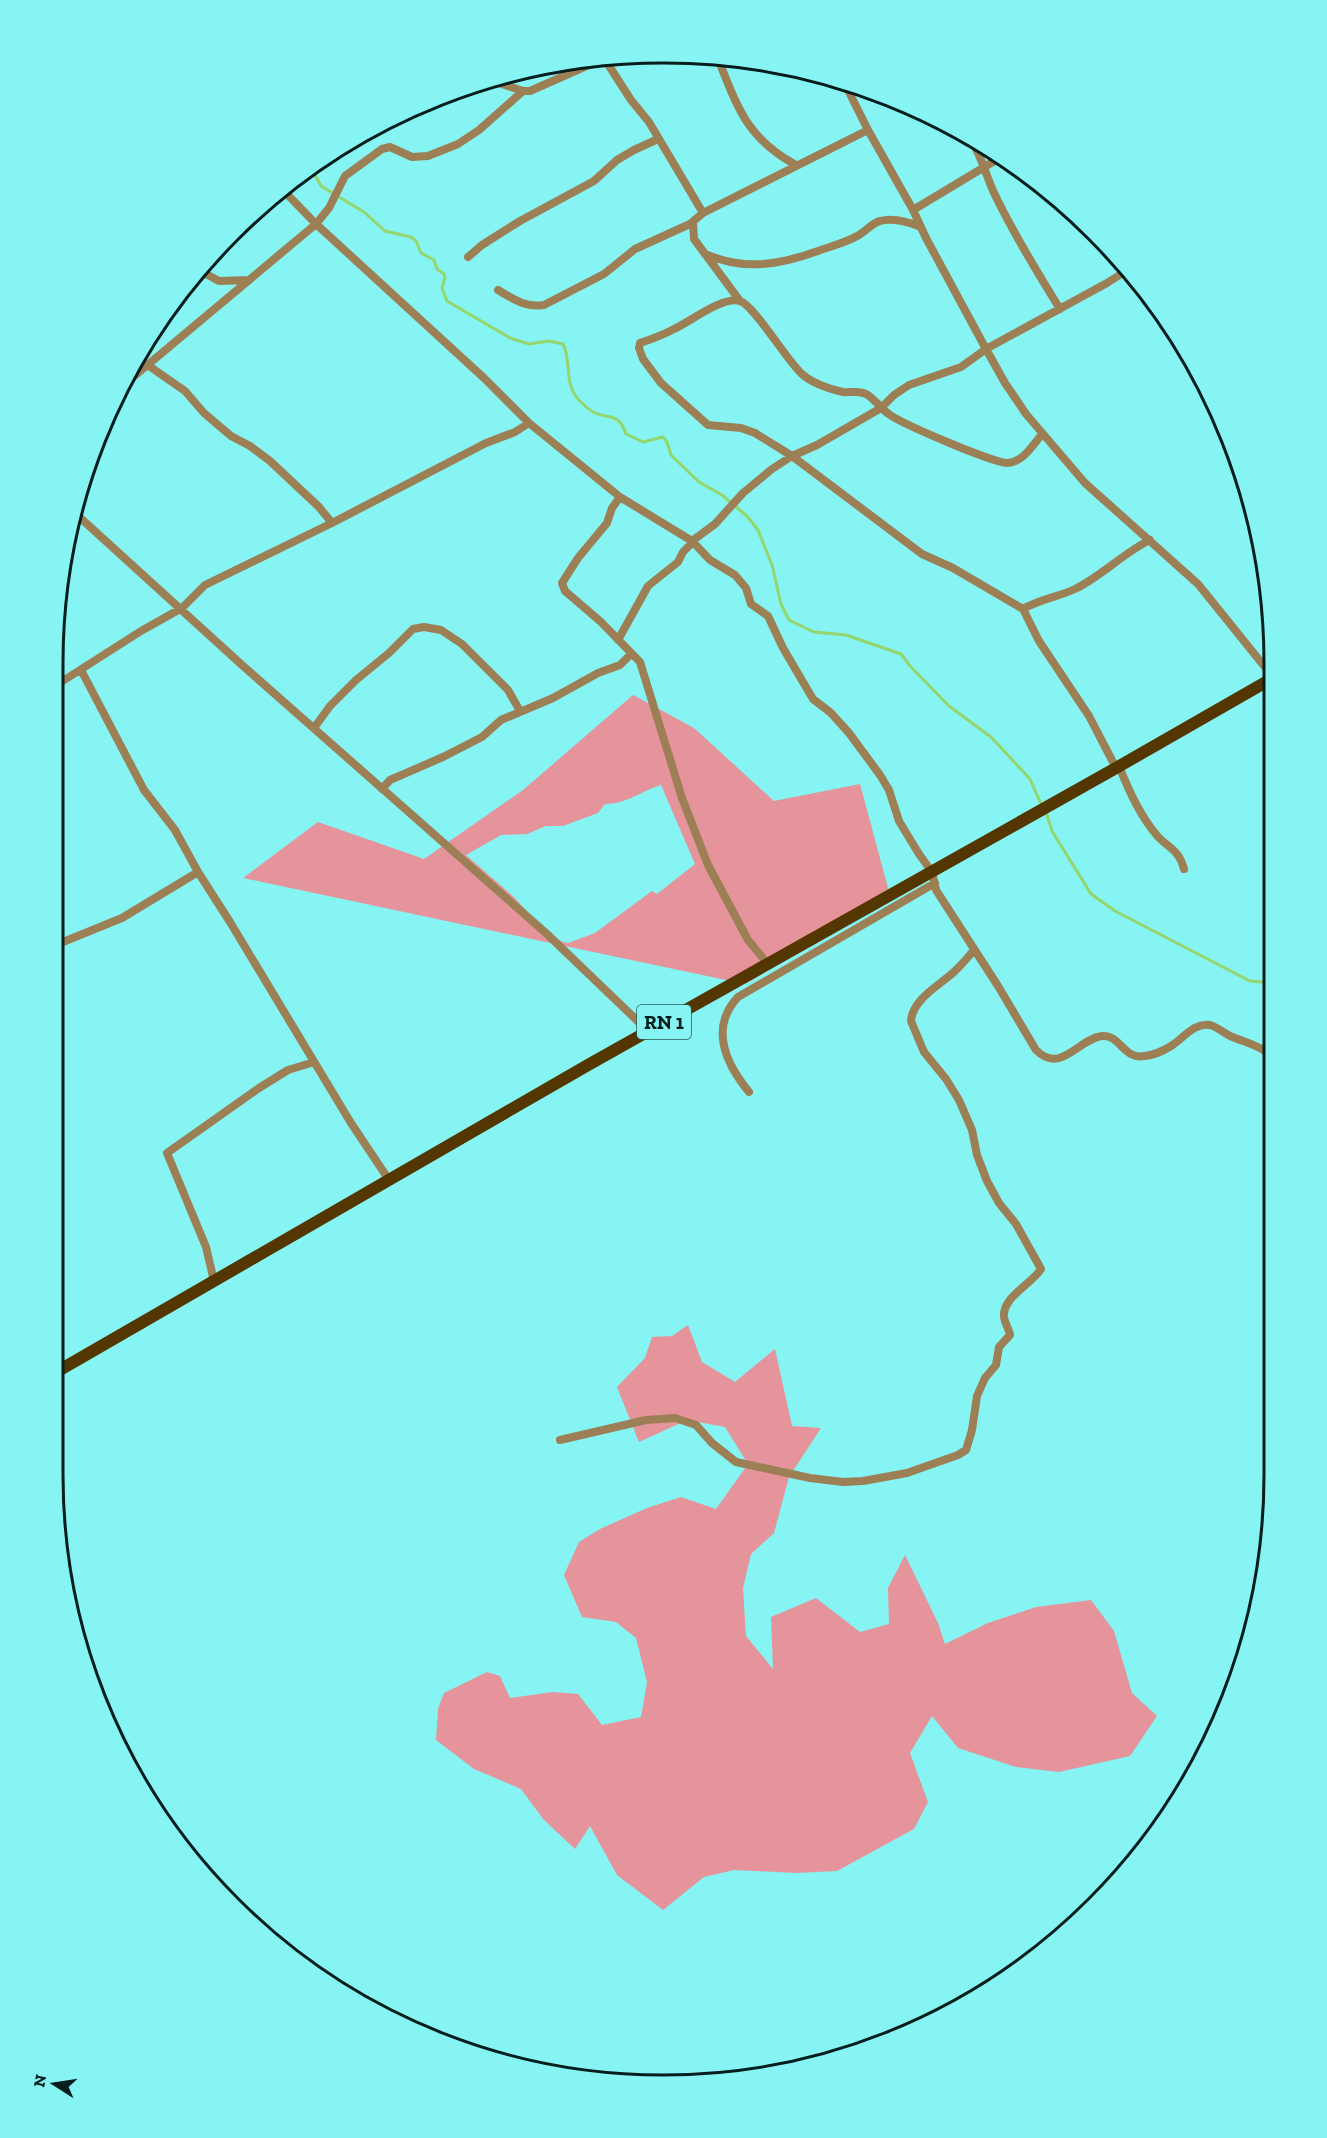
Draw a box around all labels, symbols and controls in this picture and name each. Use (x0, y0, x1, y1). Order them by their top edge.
road number: RN 1 (637, 1005, 691, 1039)
north arrow (24, 2054, 84, 2114)
text: N (29, 2073, 50, 2089)

